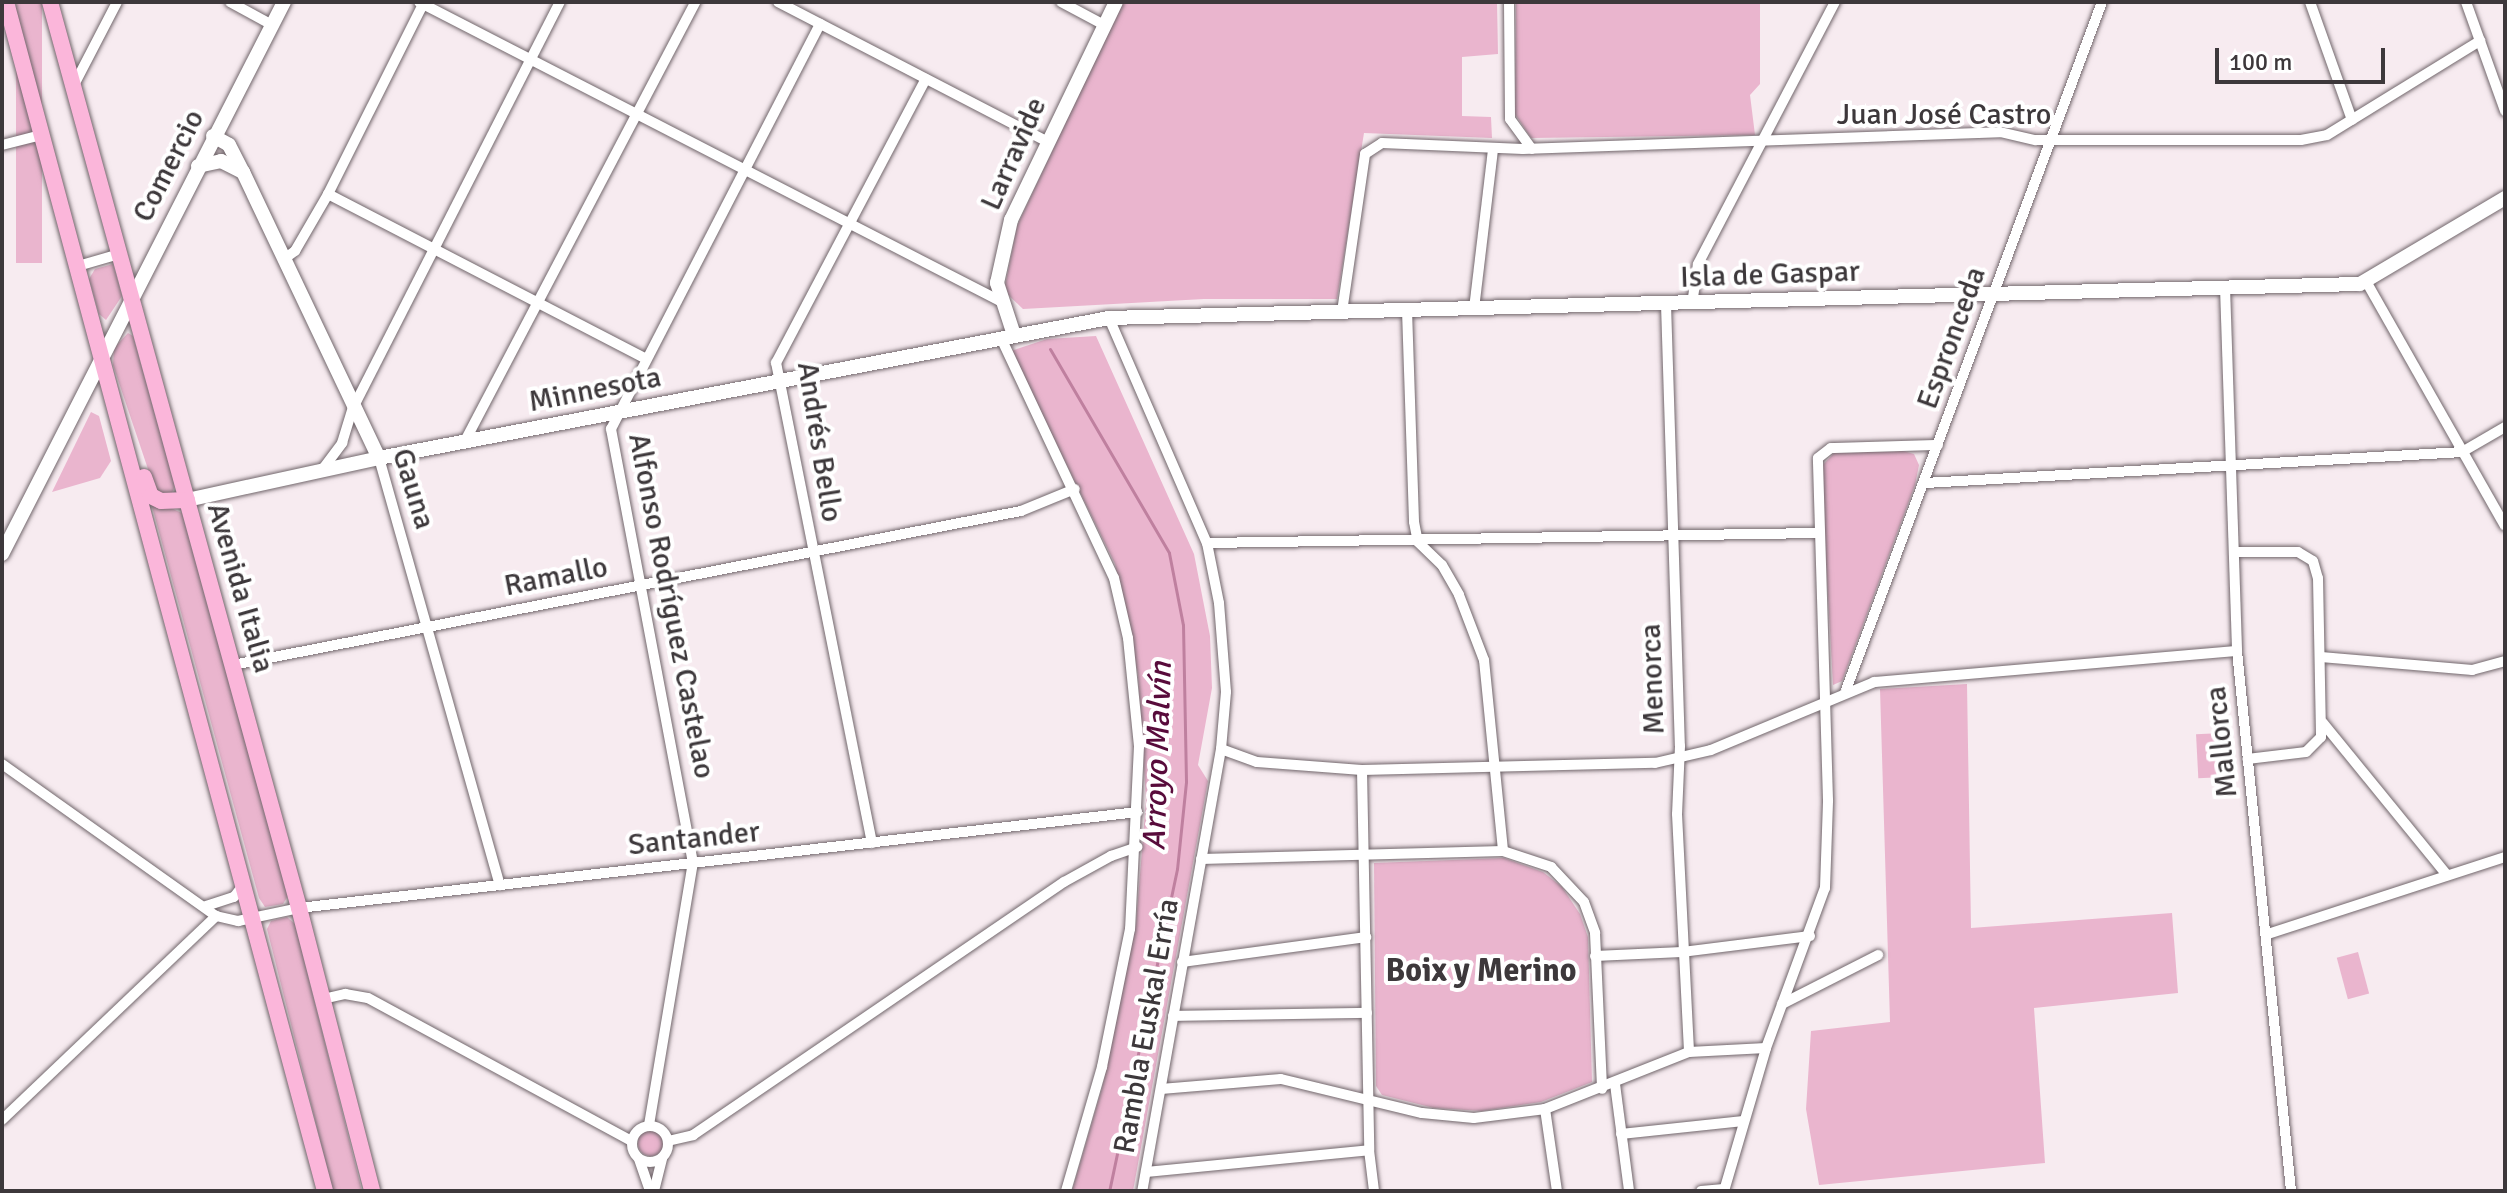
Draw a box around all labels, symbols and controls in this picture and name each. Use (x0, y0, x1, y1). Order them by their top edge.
scale bar (2219, 32, 2389, 82)
text: 100 m (2229, 47, 2292, 77)
street label: Larravide (973, 92, 1055, 216)
street label: Juan José Castro (1837, 97, 2051, 133)
street label: Comercio (125, 104, 213, 228)
street label: Isla de Gaspar (1679, 254, 1861, 296)
street label: Espronceda (1910, 262, 1994, 414)
street label: Andrés Bello (789, 359, 849, 525)
street label: Minnesota (526, 360, 664, 420)
street label: Alfonso Rodríguez Castelao (620, 430, 722, 782)
street label: Gauna (384, 444, 442, 534)
street label: Avenida Italia (199, 499, 281, 677)
street label: Ramallo (501, 549, 611, 605)
street label: Menorca (1633, 623, 1673, 735)
water label: Arroyo Malvín (1136, 661, 1180, 851)
street label: Mallorca (2198, 685, 2246, 799)
street label: Santander (626, 814, 762, 864)
street label: Rambla Euskal Erría (1107, 896, 1187, 1156)
district label: Boix y Merino (1386, 952, 1576, 990)

